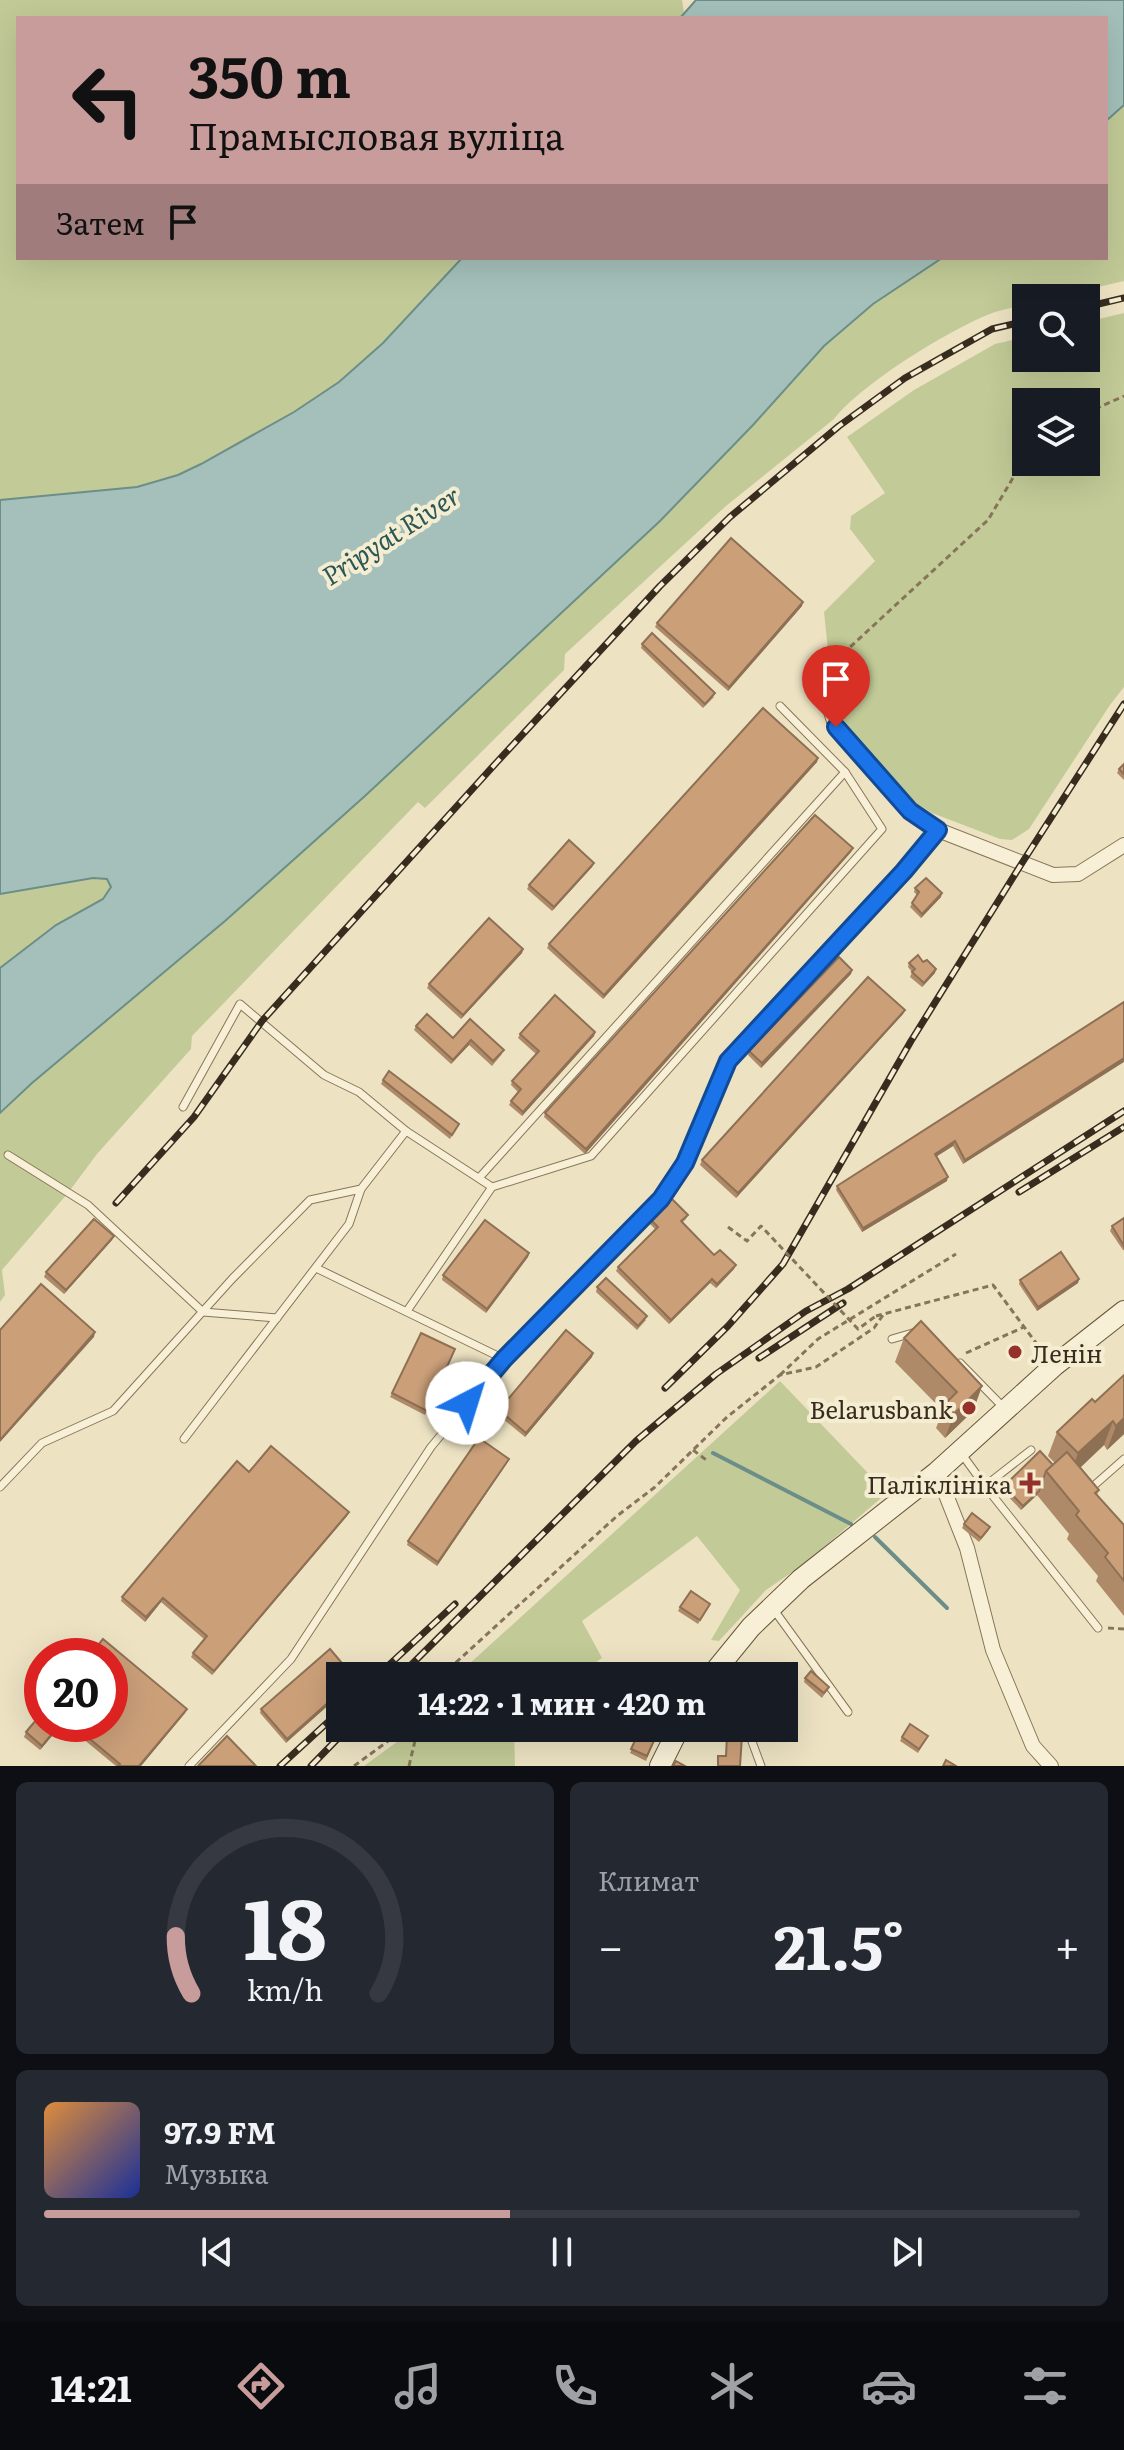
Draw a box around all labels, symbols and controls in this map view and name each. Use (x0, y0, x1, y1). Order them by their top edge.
text: 350 m (188, 32, 351, 115)
icon: left (56, 48, 160, 152)
text: Прамысловая вуліца (188, 108, 564, 161)
text: Затем (56, 200, 145, 244)
icon: arrive (161, 200, 205, 244)
map controls (1012, 284, 1100, 476)
button: search (1012, 284, 1100, 372)
button: layers (1012, 388, 1100, 476)
water label: Pripyat River (313, 475, 467, 593)
pin (802, 645, 870, 727)
icon: arrive (814, 657, 858, 701)
place label: Ленін (1031, 1335, 1102, 1370)
marker: Ленін (1006, 1343, 1024, 1361)
position arrow (425, 1361, 509, 1445)
place label: Belarusbank (810, 1391, 953, 1426)
marker: Belarusbank (960, 1399, 978, 1417)
place label: Паліклініка (867, 1466, 1012, 1501)
marker: Паліклініка (1019, 1472, 1041, 1494)
speed limit sign: 20 (24, 1638, 128, 1742)
text: 14:22 · 1 мин · 420 m (418, 1680, 706, 1724)
text: Климат (598, 1860, 699, 1899)
text: 18 (243, 1862, 327, 1986)
text: 21.5° (774, 1899, 904, 1988)
text: − (598, 1911, 624, 1977)
text: + (1054, 1911, 1080, 1977)
text: km/h (247, 1967, 323, 2010)
text: 97.9 FM (164, 2109, 276, 2153)
text: Музыка (164, 2153, 268, 2192)
icon: previous (195, 2230, 239, 2274)
icon: pause (540, 2230, 584, 2274)
icon: next (885, 2230, 929, 2274)
icon: directions (233, 2358, 289, 2414)
icon: music (390, 2358, 446, 2414)
icon: phone (547, 2358, 603, 2414)
icon: climate (704, 2358, 760, 2414)
icon: car (861, 2358, 917, 2414)
icon: filters (1017, 2358, 1073, 2414)
text: 14:21 (50, 2360, 132, 2413)

